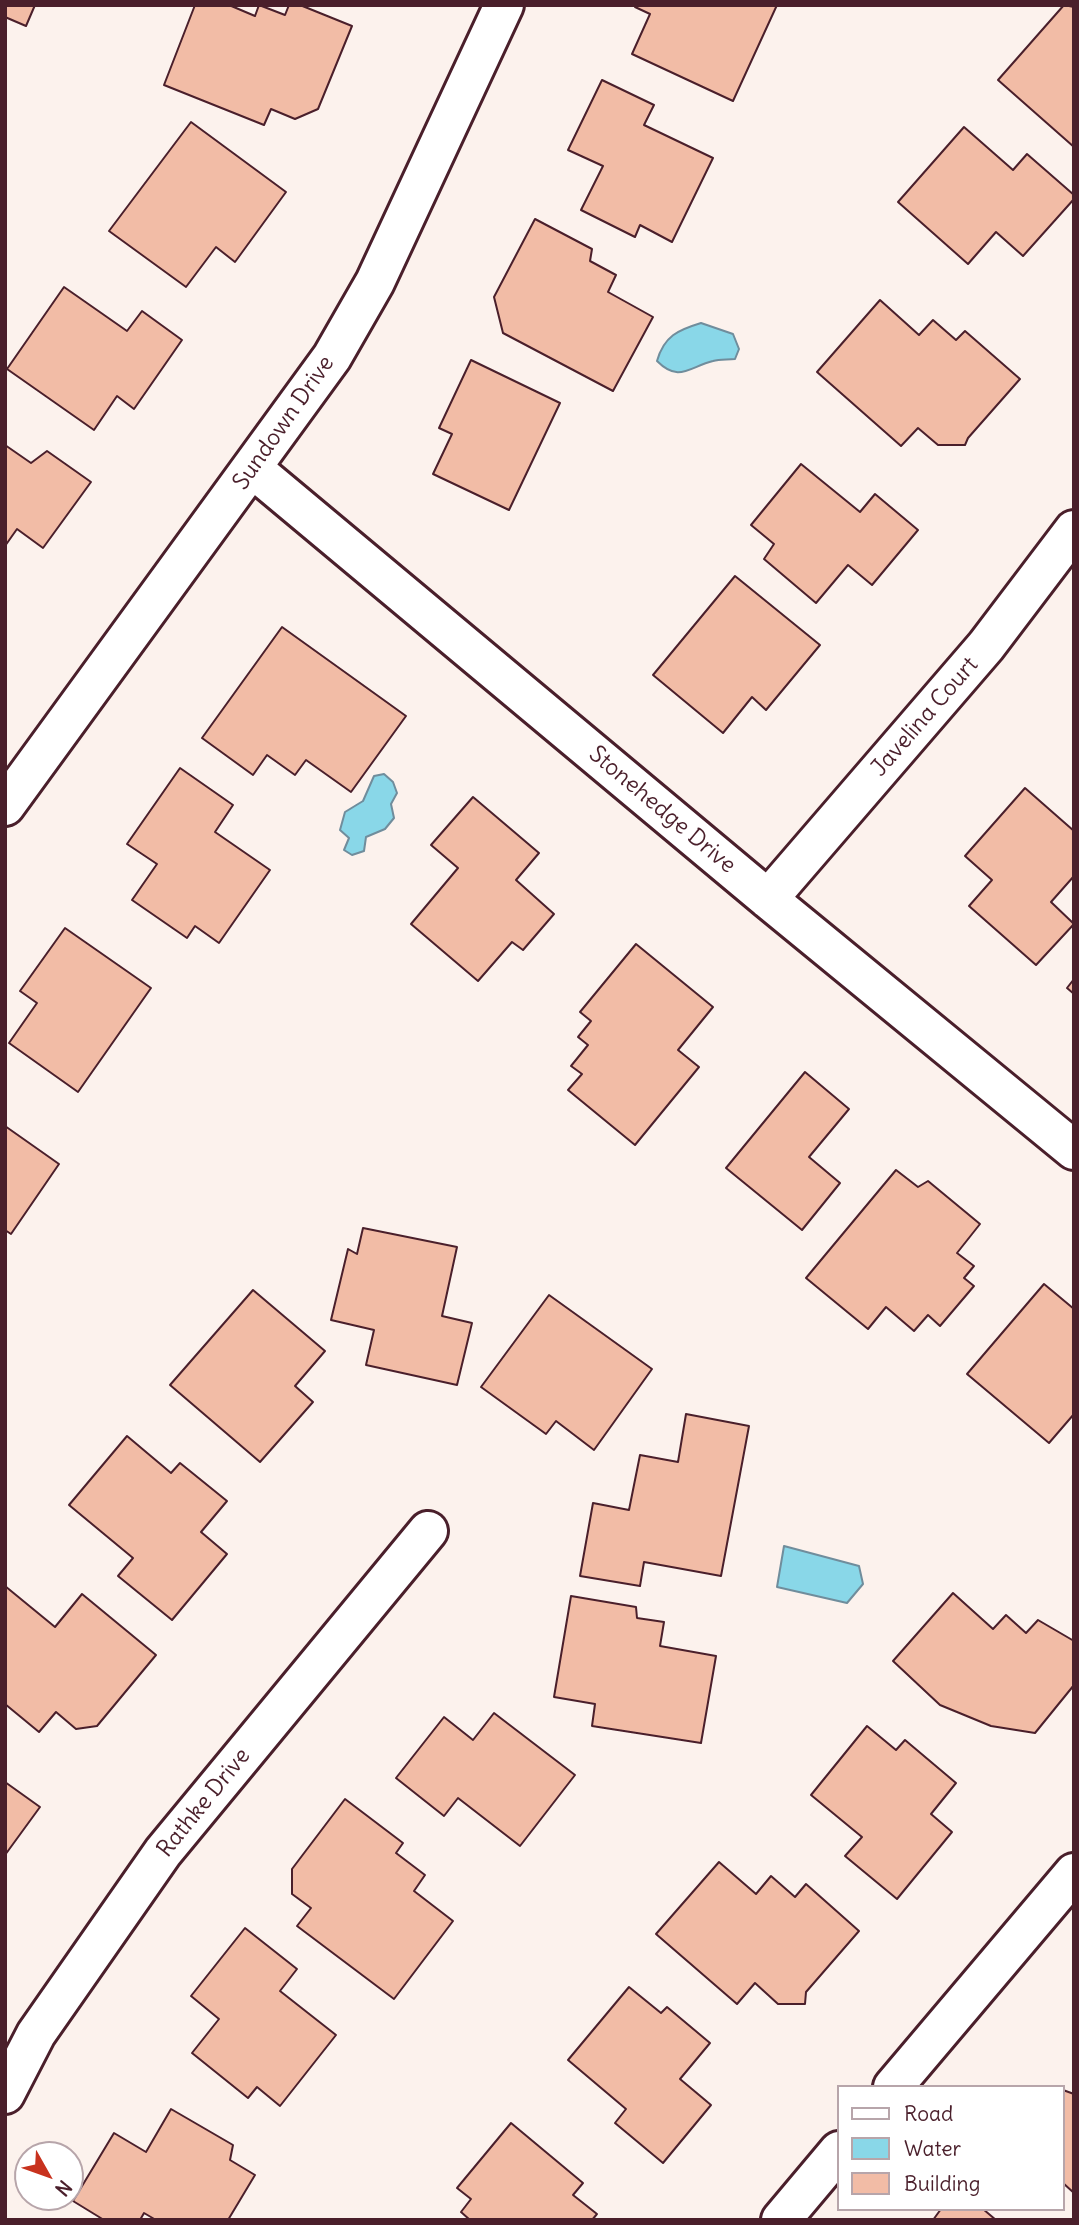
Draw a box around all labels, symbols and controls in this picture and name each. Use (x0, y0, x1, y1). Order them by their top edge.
street label: Sundown Drive (228, 351, 340, 495)
street label: Javelina Court (866, 652, 984, 782)
street label: Stonehedge Drive (583, 741, 741, 879)
street label: Rathke Drive (152, 1743, 256, 1863)
legend (838, 2085, 1065, 2211)
text: Road (904, 2100, 953, 2127)
text: Water (904, 2135, 961, 2162)
north arrow (14, 2141, 84, 2211)
text: Building (904, 2170, 980, 2197)
text: N (50, 2175, 77, 2201)

